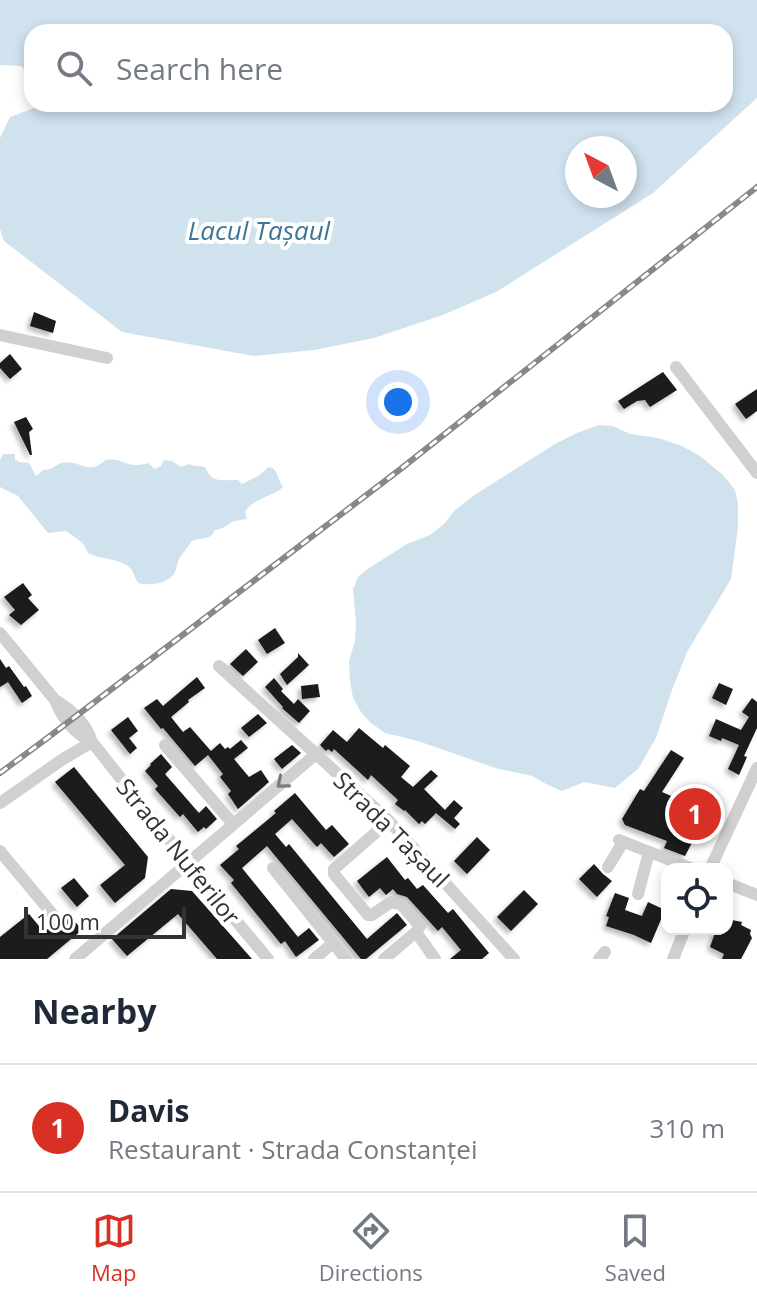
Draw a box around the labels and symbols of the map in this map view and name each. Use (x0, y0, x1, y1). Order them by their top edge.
north arrow (565, 136, 637, 208)
water label: Lacul Tașaul (188, 212, 332, 248)
your location (378, 382, 418, 422)
street label: Strada Tașaul (327, 764, 457, 894)
street label: Strada Nuferilor (110, 771, 248, 931)
one-way arrow (277, 773, 292, 788)
pin: 1 (669, 784, 721, 844)
scale bar (24, 903, 186, 939)

